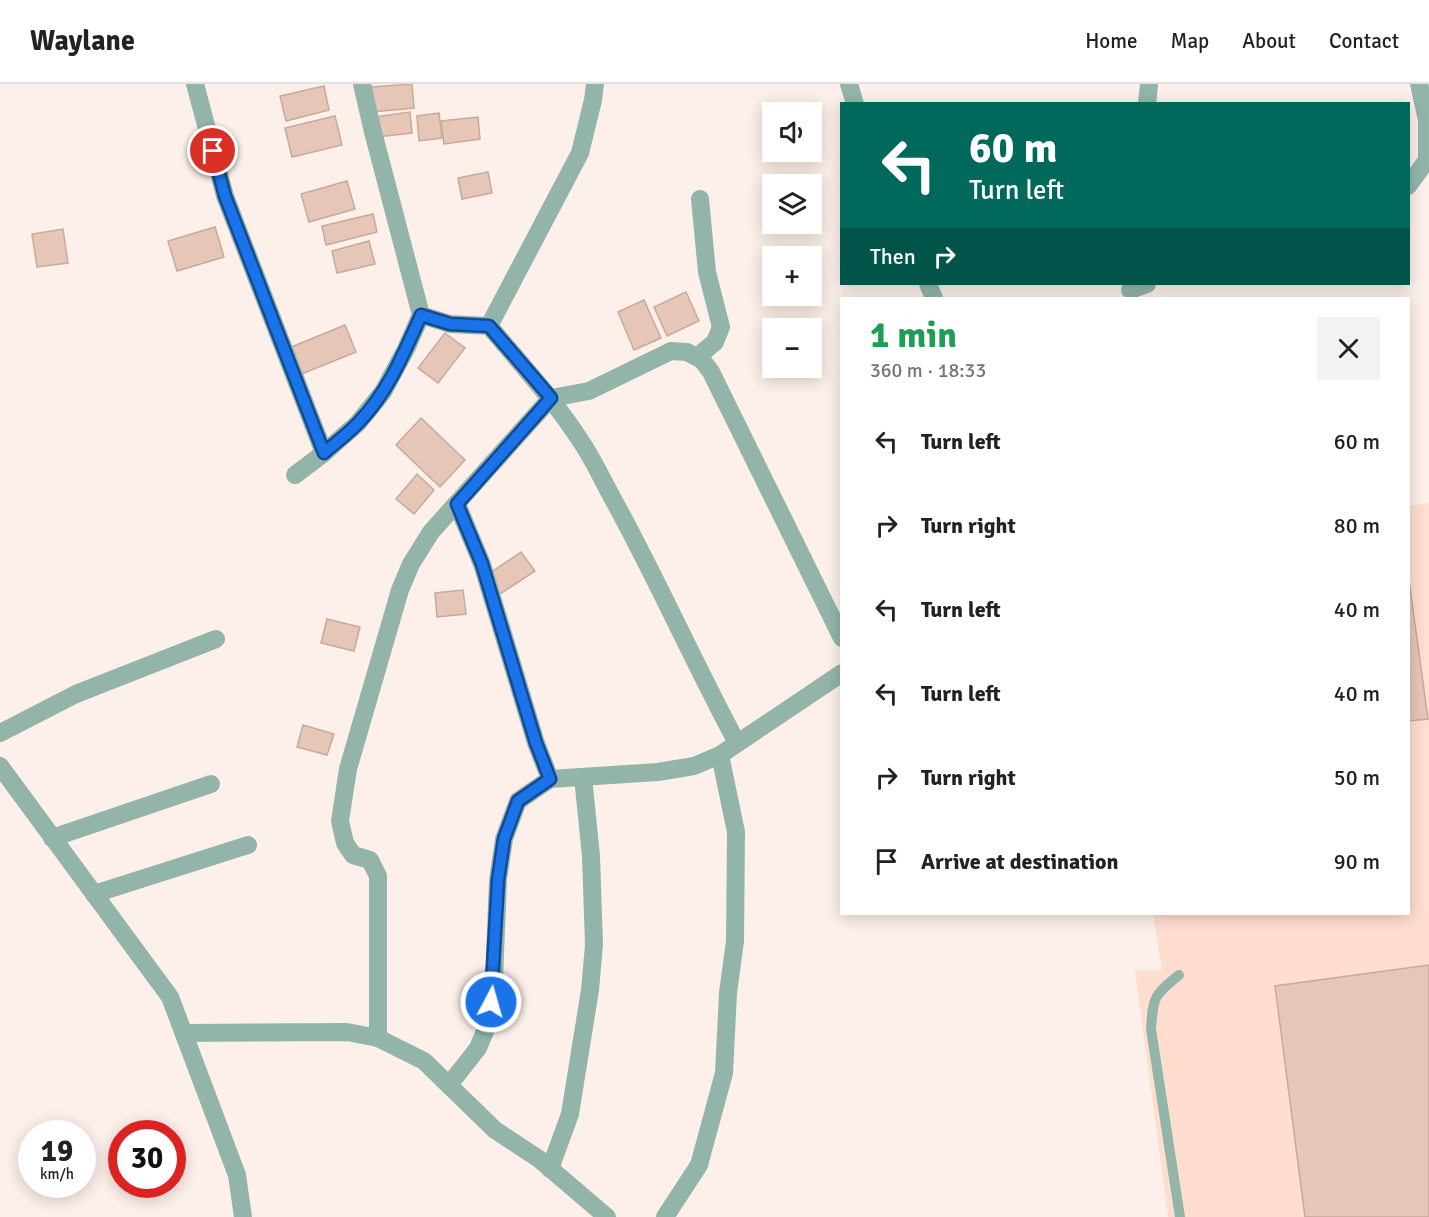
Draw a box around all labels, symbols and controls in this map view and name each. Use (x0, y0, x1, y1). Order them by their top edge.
text: Waylane (30, 24, 135, 58)
text: Home (1085, 28, 1138, 54)
text: Map (1171, 28, 1209, 54)
text: About (1242, 28, 1296, 54)
text: Contact (1329, 28, 1399, 54)
map controls (762, 102, 822, 378)
button: sound (762, 102, 822, 162)
text: 60 m (969, 123, 1058, 174)
pin (187, 125, 238, 176)
icon: left (870, 126, 948, 204)
icon: arrive (196, 134, 229, 167)
button: layers (762, 174, 822, 234)
text: Turn left (969, 174, 1064, 207)
icon: right (928, 240, 961, 273)
text: Then (870, 243, 916, 270)
button: + (762, 246, 822, 306)
text: 1 min (870, 313, 957, 358)
button: close (1317, 317, 1380, 380)
button: − (762, 318, 822, 378)
text: 360 m · 18:33 (870, 358, 986, 383)
icon: left (870, 425, 903, 458)
text: Turn left (921, 428, 1001, 455)
text: 60 m (1334, 428, 1380, 455)
icon: right (870, 509, 903, 542)
text: Turn right (921, 512, 1016, 539)
text: 80 m (1334, 512, 1380, 539)
icon: left (870, 593, 903, 626)
text: Turn left (921, 596, 1001, 623)
text: 40 m (1334, 596, 1380, 623)
icon: left (870, 677, 903, 710)
text: Turn left (921, 680, 1001, 707)
text: 40 m (1334, 680, 1380, 707)
icon: right (870, 761, 903, 794)
text: Turn right (921, 764, 1016, 791)
text: 50 m (1334, 764, 1380, 791)
icon: arrive (870, 845, 903, 878)
text: Arrive at destination (921, 848, 1118, 875)
text: 90 m (1334, 848, 1380, 875)
position arrow (459, 970, 523, 1034)
speed limit sign: 30 (108, 1120, 186, 1198)
text: 19 (41, 1133, 73, 1170)
text: km/h (40, 1165, 74, 1183)

